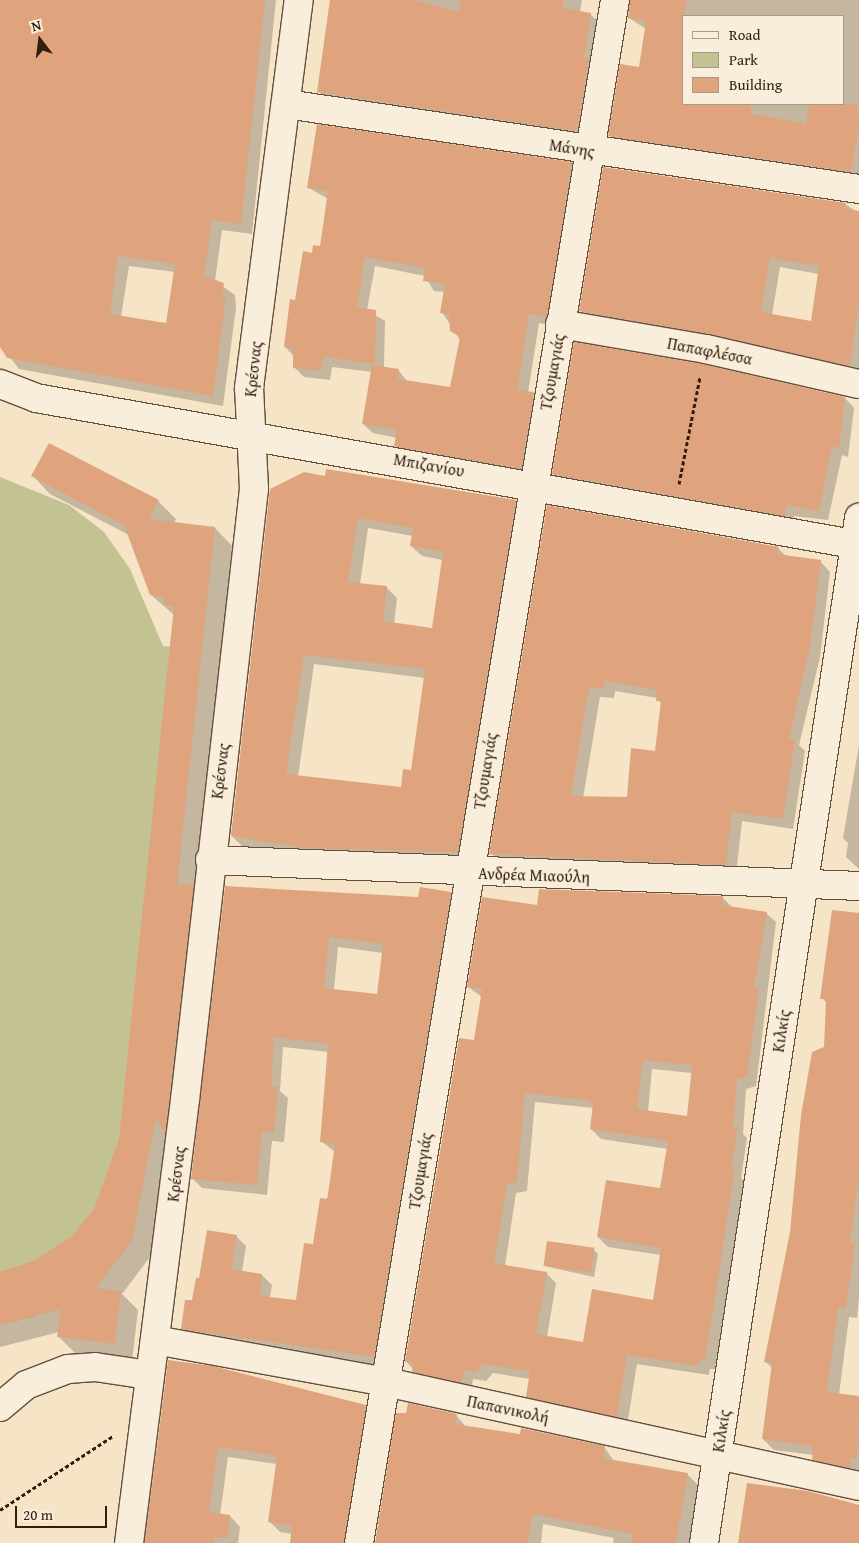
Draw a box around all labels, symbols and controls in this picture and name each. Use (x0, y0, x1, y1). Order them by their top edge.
north arrow (15, 15, 65, 65)
text: N (29, 15, 43, 36)
legend (682, 15, 844, 105)
text: Road (729, 24, 760, 45)
text: Park (729, 49, 758, 70)
text: Building (729, 74, 782, 95)
street label: Μάνης (548, 135, 596, 161)
street label: Τζουμαγιάς (536, 332, 568, 412)
street label: Παπαφλέσσα (666, 333, 754, 369)
street label: Κρέσνας (241, 340, 265, 398)
street label: Μπιζανίου (392, 449, 466, 481)
street label: Τζουμαγιάς (469, 731, 501, 811)
street label: Κρέσνας (207, 742, 233, 800)
street label: Ανδρέα Μιαούλη (478, 863, 590, 887)
street label: Κιλκίς (768, 1008, 794, 1054)
street label: Τζουμαγιάς (404, 1131, 436, 1211)
street label: Κρέσνας (163, 1145, 189, 1203)
street label: Παπανικολή (465, 1391, 551, 1427)
street label: Κιλκίς (708, 1408, 734, 1454)
scale bar (18, 1496, 110, 1528)
text: 20 m (23, 1504, 53, 1525)

